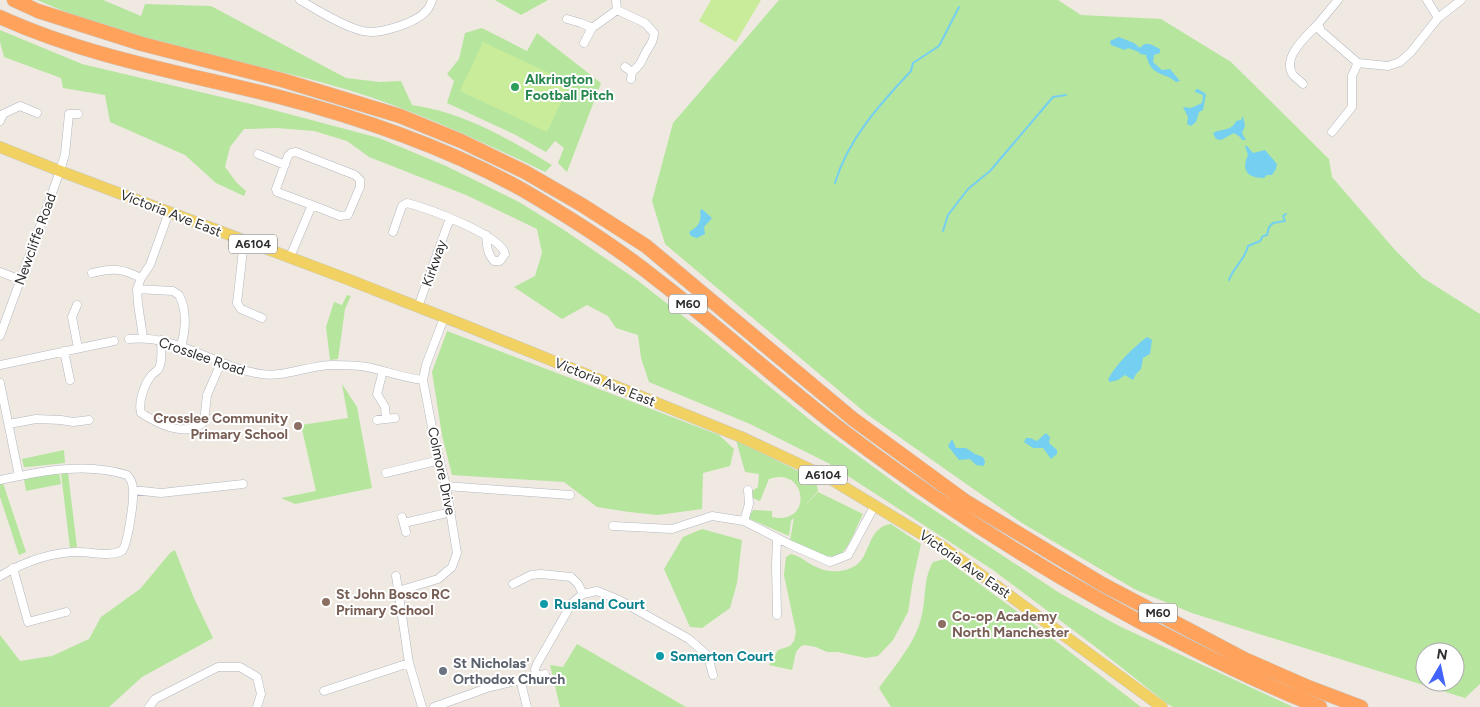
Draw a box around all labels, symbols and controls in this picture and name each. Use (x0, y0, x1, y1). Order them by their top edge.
place label: Alkrington Football Pitch (525, 71, 614, 104)
marker: Alkrington Football Pitch (509, 81, 521, 93)
street label: Victoria Ave East (118, 186, 224, 241)
street label: Newcliffe Road (11, 191, 60, 287)
road number: A6104 (229, 234, 277, 253)
street label: Kirkway (419, 237, 451, 289)
road number: M60 (669, 294, 707, 314)
street label: Crosslee Road (156, 334, 247, 379)
street label: Victoria Ave East (552, 354, 658, 410)
place label: Crosslee Community Primary School (153, 410, 289, 443)
marker: Crosslee Community Primary School (292, 420, 304, 432)
street label: Colmore Drive (424, 426, 459, 517)
road number: A6104 (799, 466, 847, 484)
street label: Victoria Ave East (916, 527, 1014, 602)
place label: St John Bosco RC Primary School (336, 586, 450, 619)
marker: St John Bosco RC Primary School (320, 596, 332, 608)
place label: Rusland Court (554, 596, 646, 613)
marker: Rusland Court (538, 598, 550, 610)
road number: M60 (1139, 604, 1177, 622)
place label: Co-op Academy North Manchester (952, 608, 1070, 641)
marker: Co-op Academy North Manchester (936, 618, 948, 630)
north arrow (1415, 642, 1465, 692)
text: N (1435, 645, 1449, 664)
place label: Somerton Court (670, 648, 774, 665)
marker: Somerton Court (654, 650, 666, 662)
place label: St Nicholas' Orthodox Church (453, 655, 565, 688)
marker: St Nicholas' Orthodox Church (437, 665, 449, 677)

